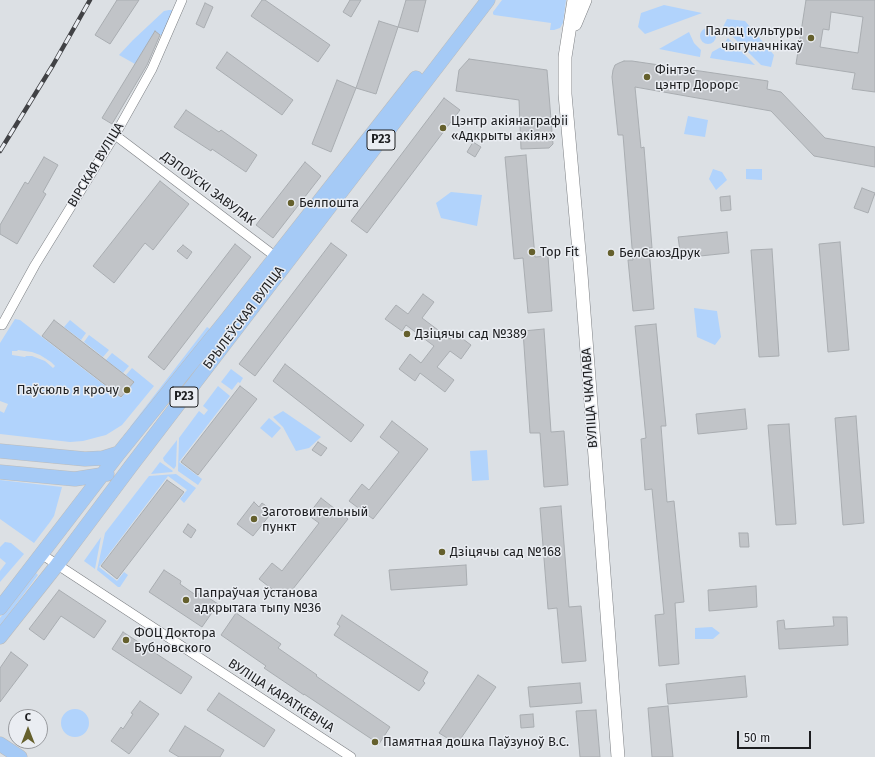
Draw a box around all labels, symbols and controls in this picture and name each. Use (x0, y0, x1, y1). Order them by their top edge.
place label: Палац культуры чыгуначнікаў (705, 23, 803, 54)
marker: Палац культуры чыгуначнікаў (806, 33, 816, 43)
place label: Фінтэс цэнтр Дорорс (655, 62, 738, 93)
marker: Фінтэс цэнтр Дорорс (642, 72, 652, 82)
place label: Цэнтр акіянаграфіі «Адкрыты акіян» (451, 113, 568, 144)
street label: ВІРСКАЯ ВУЛІЦА (65, 120, 127, 210)
marker: Цэнтр акіянаграфіі «Адкрыты акіян» (438, 123, 448, 133)
road number: Р23 (367, 130, 395, 150)
street label: ДЭПОЎСКІ ЗАВУЛАК (158, 149, 258, 229)
place label: Белпошта (299, 195, 359, 211)
marker: Белпошта (286, 198, 296, 208)
place label: Top Fit (540, 244, 579, 260)
place label: БелСаюзДрук (619, 245, 700, 261)
marker: Top Fit (527, 247, 537, 257)
marker: БелСаюзДрук (606, 248, 616, 258)
street label: БРЫЛЕЎСКАЯ ВУЛІЦА (200, 264, 288, 372)
place label: Дзіцячы сад №389 (415, 326, 527, 342)
marker: Дзіцячы сад №389 (402, 329, 412, 339)
street label: ВУЛІЦА ЧКАЛАВА (579, 347, 601, 449)
place label: Паўсюль я крочу (17, 382, 119, 398)
marker: Паўсюль я крочу (122, 385, 132, 395)
road number: Р23 (170, 387, 198, 407)
place label: Заготовительный пункт (262, 504, 368, 535)
marker: Заготовительный пункт (249, 514, 259, 524)
place label: Дзіцячы сад №168 (450, 544, 561, 560)
marker: Дзіцячы сад №168 (437, 547, 447, 557)
place label: Папраўчая ўстанова адкрытага тыпу №36 (194, 585, 321, 616)
marker: Папраўчая ўстанова адкрытага тыпу №36 (181, 595, 191, 605)
place label: ФОЦ Доктора Бубновского (134, 625, 216, 656)
marker: ФОЦ Доктора Бубновского (121, 635, 131, 645)
street label: ВУЛІЦА КАРАТКЕВІЧА (225, 656, 337, 736)
north arrow (8, 709, 48, 749)
text: С (25, 711, 31, 724)
scale bar (739, 723, 813, 749)
text: 50 m (744, 731, 770, 745)
place label: Памятная дошка Паўзуноў В.С. (383, 734, 569, 750)
marker: Памятная дошка Паўзуноў В.С. (370, 737, 380, 747)

